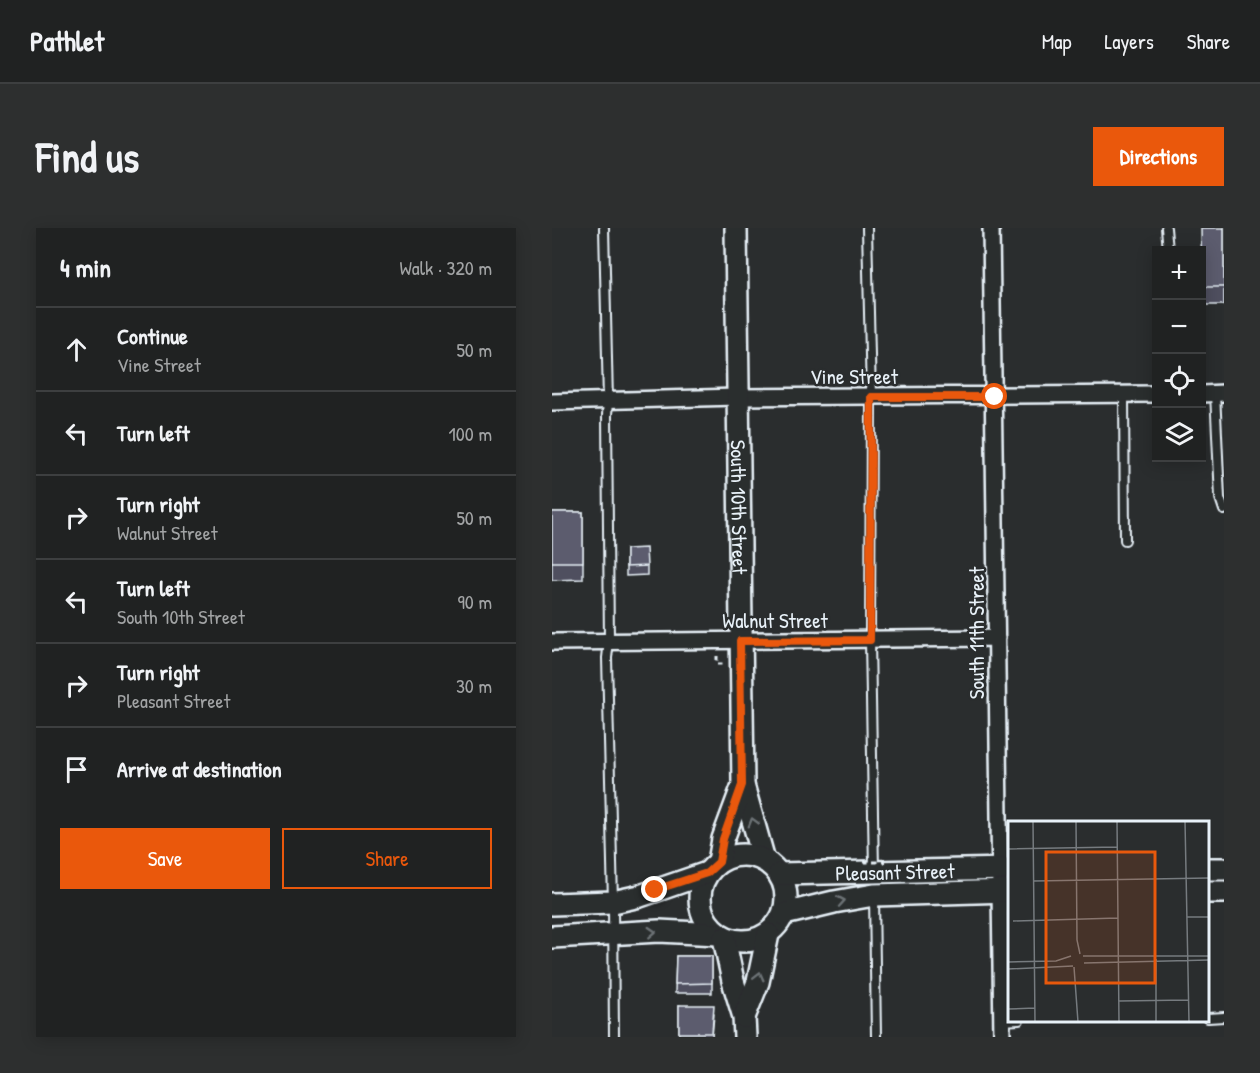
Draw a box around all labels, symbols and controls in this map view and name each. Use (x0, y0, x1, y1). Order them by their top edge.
text: Pathlet (30, 22, 104, 60)
text: Map (1042, 27, 1071, 56)
text: Layers (1104, 27, 1154, 56)
text: Share (1187, 27, 1230, 56)
button: Directions (1093, 127, 1224, 186)
text: Find us (36, 128, 139, 185)
map controls (1152, 246, 1206, 462)
button: + (1152, 246, 1206, 300)
text: 4 min (60, 250, 111, 285)
text: Walk · 320 m (400, 254, 492, 281)
button: − (1152, 300, 1206, 354)
text: Continue (117, 321, 188, 351)
icon: ahead (60, 333, 93, 366)
text: 50 m (456, 336, 492, 363)
text: Vine Street (117, 351, 201, 378)
button: locate (1152, 354, 1206, 408)
street label: Vine Street (810, 362, 899, 391)
route start (981, 383, 1007, 409)
button: layers (1152, 408, 1206, 462)
icon: left (60, 417, 93, 450)
text: Turn left (117, 418, 190, 448)
text: 100 m (449, 420, 492, 447)
street label: South 10th Street (724, 440, 755, 575)
text: Turn right (117, 489, 200, 519)
icon: right (60, 501, 93, 534)
text: 50 m (456, 504, 492, 531)
text: Walnut Street (117, 519, 218, 546)
street label: South 11th Street (962, 566, 991, 699)
text: Turn left (117, 573, 190, 603)
icon: left (60, 585, 93, 618)
text: 90 m (458, 588, 492, 615)
text: South 10th Street (117, 603, 245, 630)
street label: Walnut Street (722, 606, 829, 635)
text: Turn right (117, 657, 200, 687)
icon: right (60, 669, 93, 702)
text: 30 m (456, 672, 492, 699)
text: Pleasant Street (117, 687, 230, 714)
icon: arrive (60, 753, 93, 786)
text: Arrive at destination (117, 754, 282, 784)
one-way arrow (748, 818, 760, 828)
inset map (1008, 821, 1209, 1022)
button: Save (60, 828, 270, 889)
button: Share (282, 828, 492, 889)
street label: Pleasant Street (835, 856, 956, 887)
route end (641, 876, 667, 902)
one-way arrow (836, 895, 846, 907)
one-way arrow (648, 925, 657, 938)
one-way arrow (751, 971, 764, 981)

